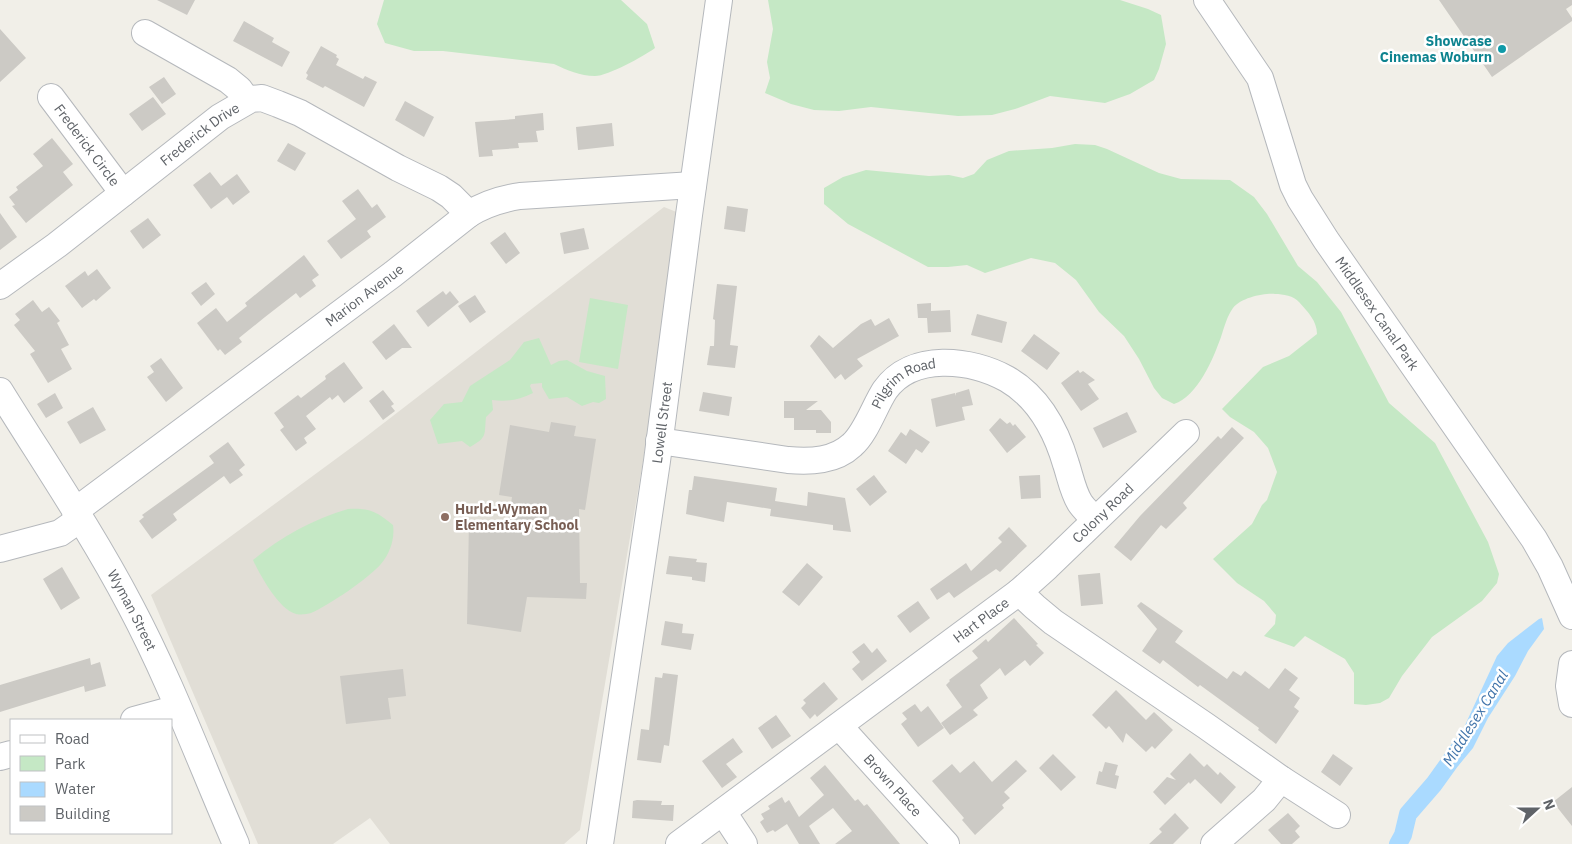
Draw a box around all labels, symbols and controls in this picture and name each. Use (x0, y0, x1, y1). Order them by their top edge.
place label: Showcase Cinemas Woburn (1380, 32, 1492, 66)
marker: Showcase Cinemas Woburn (1496, 43, 1508, 55)
street label: Frederick Drive (156, 98, 243, 170)
street label: Frederick Circle (50, 100, 124, 190)
street label: Middlesex Canal Park (1331, 253, 1423, 374)
street label: Marion Avenue (322, 260, 408, 330)
street label: Pilgrim Road (867, 354, 937, 412)
street label: Lowell Street (648, 380, 676, 465)
street label: Colony Road (1068, 479, 1137, 547)
place label: Hurld-Wyman Elementary School (455, 500, 579, 534)
marker: Hurld-Wyman Elementary School (439, 511, 451, 523)
street label: Wyman Street (103, 566, 161, 654)
street label: Hart Place (949, 593, 1013, 647)
water label: Middlesex Canal (1438, 667, 1512, 769)
legend (10, 719, 172, 834)
text: Road (55, 729, 90, 748)
street label: Brown Place (860, 750, 926, 821)
text: Park (55, 754, 85, 773)
text: Water (55, 779, 96, 798)
north arrow (1512, 784, 1562, 834)
text: N (1539, 796, 1559, 812)
text: Building (55, 804, 110, 823)

